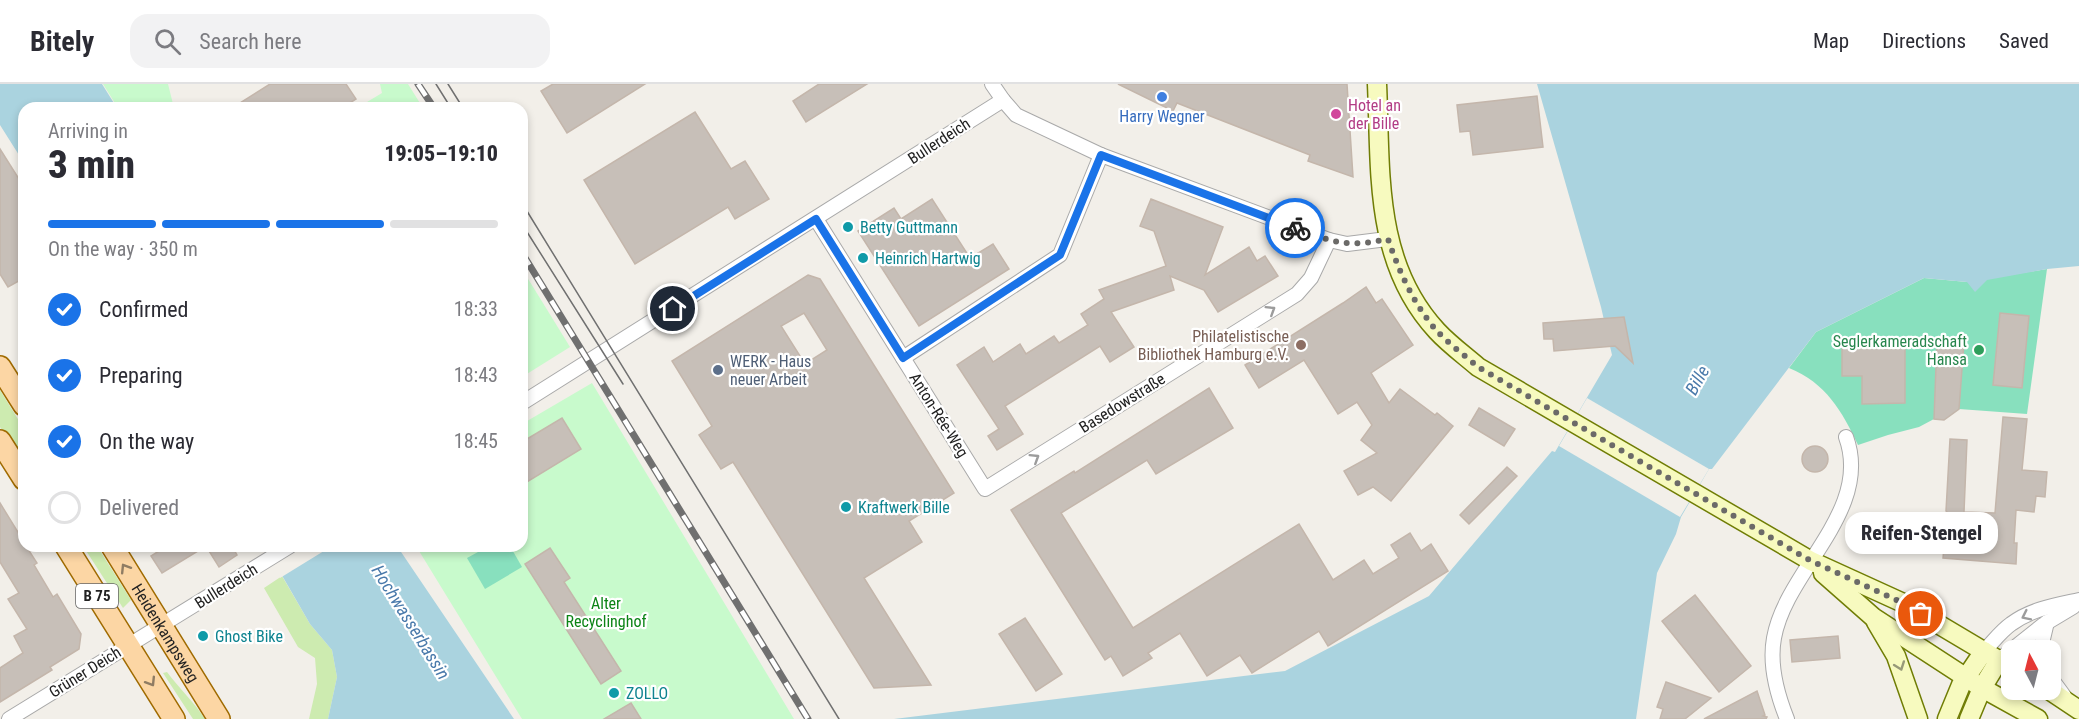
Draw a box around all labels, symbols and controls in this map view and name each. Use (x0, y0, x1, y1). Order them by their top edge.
search box (130, 14, 550, 68)
text: Bitely (30, 25, 94, 58)
icon: search (151, 25, 184, 58)
text: Search here (199, 29, 302, 54)
text: Map (1813, 29, 1849, 53)
text: Directions (1882, 29, 1966, 53)
text: Saved (1999, 29, 2049, 53)
marker: Harry Wegner (1155, 90, 1169, 104)
place label: Hotel an der Bille (1348, 96, 1401, 133)
place label: Harry Wegner (1119, 107, 1205, 126)
marker: Hotel an der Bille (1329, 107, 1343, 121)
street label: Bullerdeich (904, 114, 974, 168)
text: Arriving in (48, 119, 128, 143)
text: 19:05–19:10 (384, 141, 498, 166)
text: 3 min (48, 142, 135, 188)
courier (1265, 198, 1325, 258)
icon: bike (1279, 212, 1312, 245)
place label: Betty Guttmann (860, 218, 958, 237)
marker: Betty Guttmann (841, 220, 855, 234)
text: On the way · 350 m (48, 237, 198, 261)
place label: Heinrich Hartwig (875, 249, 981, 268)
marker: Heinrich Hartwig (856, 251, 870, 265)
pin (647, 283, 698, 334)
icon: home (656, 292, 689, 325)
icon: check (48, 293, 81, 326)
text: Confirmed (99, 297, 188, 322)
text: 18:33 (454, 297, 498, 321)
one-way arrow (1265, 306, 1275, 318)
place label: Philatelistische Bibliothek Hamburg e.V. (1138, 327, 1289, 364)
place label: Seglerkameradschaft Hansa (1833, 332, 1967, 369)
marker: Philatelistische Bibliothek Hamburg e.V. (1294, 338, 1308, 352)
marker: Seglerkameradschaft Hansa (1972, 343, 1986, 357)
place label: WERK - Haus neuer Arbeit (730, 352, 811, 389)
icon: check (48, 359, 81, 392)
water label: Bille (1681, 362, 1713, 398)
text: Preparing (99, 363, 183, 388)
text: 18:43 (454, 363, 498, 387)
marker: WERK - Haus neuer Arbeit (711, 363, 725, 377)
street label: Anton-Rée-Weg (905, 369, 973, 461)
street label: Basedowstraße (1076, 369, 1168, 437)
icon: check (48, 425, 81, 458)
text: On the way (99, 429, 194, 454)
text: 18:45 (454, 429, 498, 453)
one-way arrow (1028, 454, 1039, 465)
text: Delivered (99, 495, 179, 520)
place label: Kraftwerk Bille (858, 498, 950, 517)
marker: Kraftwerk Bille (839, 500, 853, 514)
callout: Reifen-Stengel (1844, 512, 1998, 554)
text: Reifen-Stengel (1861, 521, 1982, 545)
street label: Bullerdeich (191, 559, 261, 613)
water label: Hochwasserbassin (367, 561, 455, 683)
one-way arrow (121, 564, 133, 574)
street label: Heidenkampsweg (128, 580, 203, 685)
road number: B 75 (76, 584, 118, 608)
pin (1895, 588, 1946, 639)
park label: Alter Recyclinghof (565, 594, 647, 631)
icon: bag (1904, 597, 1937, 630)
one-way arrow (2022, 608, 2033, 620)
place label: Ghost Bike (215, 627, 283, 646)
marker: Ghost Bike (196, 629, 210, 643)
north arrow (2001, 640, 2061, 700)
map controls (2001, 640, 2061, 700)
street label: Grüner Deich (46, 642, 124, 702)
one-way arrow (1892, 660, 1905, 671)
one-way arrow (144, 676, 156, 686)
place label: ZOLLO (626, 684, 668, 703)
marker: ZOLLO (607, 686, 621, 700)

